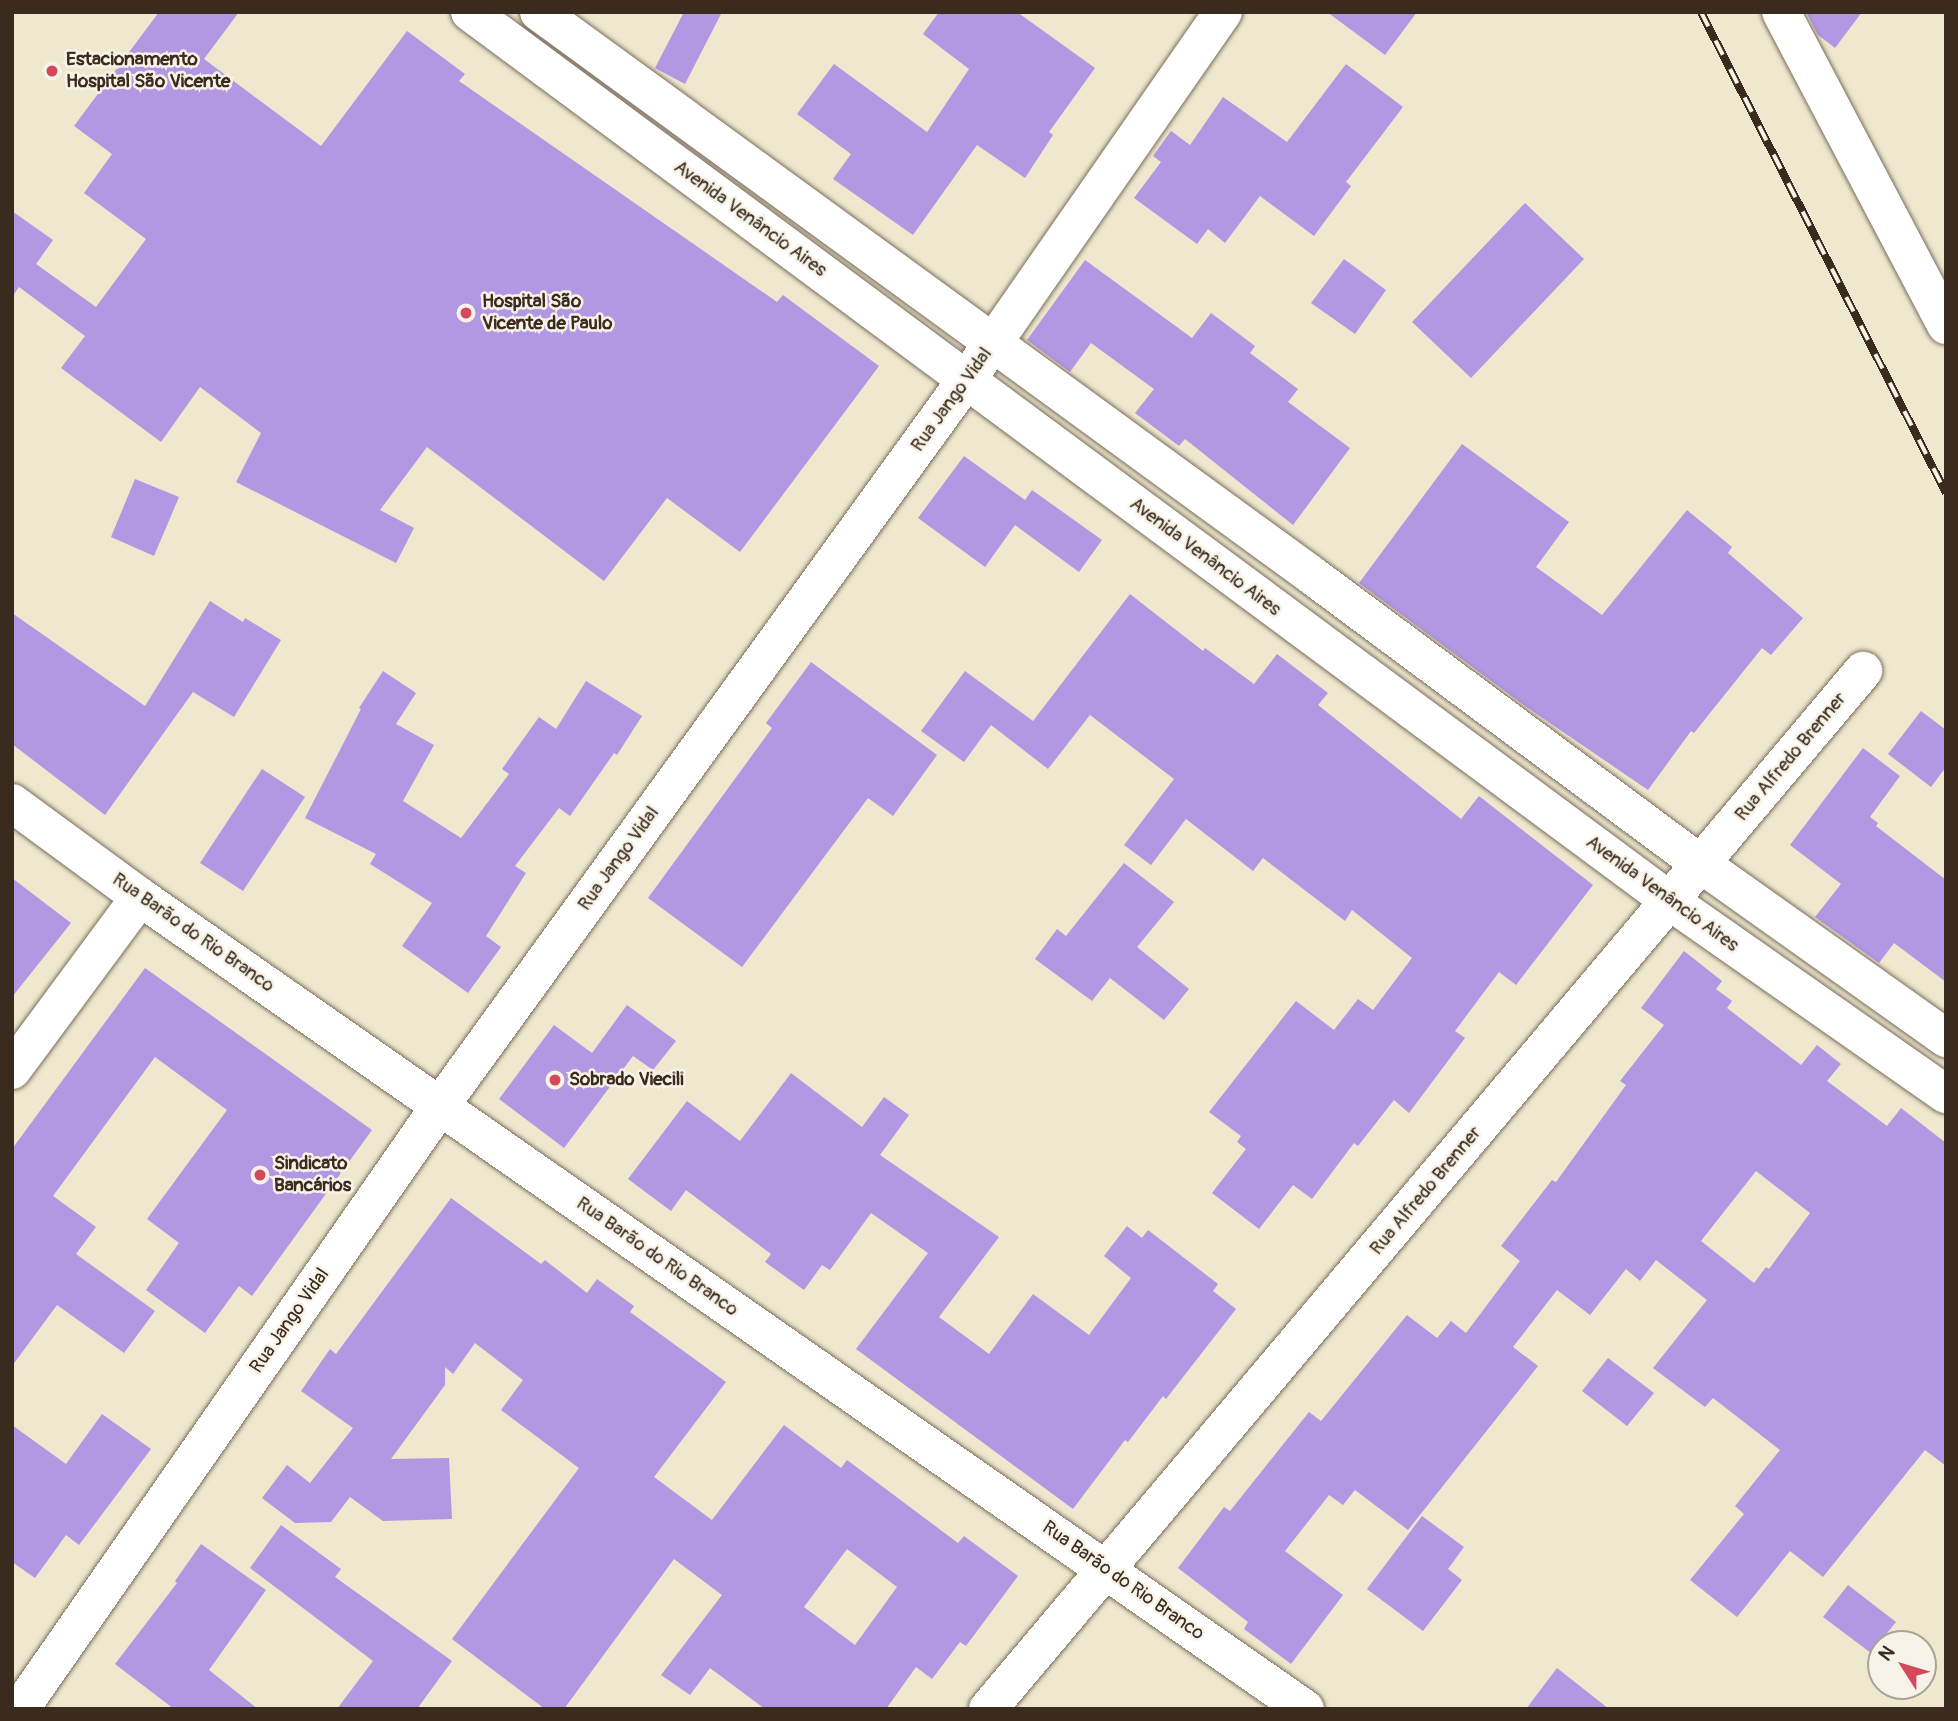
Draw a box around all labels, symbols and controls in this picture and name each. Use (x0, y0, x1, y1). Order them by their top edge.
place label: Estacionamento Hospital São Vicente (66, 49, 230, 93)
marker: Estacionamento Hospital São Vicente (44, 63, 60, 79)
street label: Avenida Venâncio Aires (669, 156, 831, 282)
place label: Hospital São Vicente de Paulo (482, 291, 613, 335)
marker: Hospital São Vicente de Paulo (456, 303, 476, 323)
street label: Rua Jango Vidal (907, 344, 997, 456)
street label: Avenida Venâncio Aires (1125, 493, 1285, 621)
street label: Rua Alfredo Brenner (1731, 688, 1851, 826)
street label: Rua Jango Vidal (574, 803, 664, 915)
street label: Avenida Venâncio Aires (1581, 831, 1743, 957)
street label: Rua Barão do Rio Branco (108, 868, 278, 998)
place label: Sobrado Viecili (569, 1069, 684, 1091)
marker: Sobrado Viecili (547, 1072, 563, 1088)
street label: Rua Alfredo Brenner (1366, 1122, 1486, 1260)
place label: Sindicato Bancários (274, 1153, 351, 1197)
marker: Sindicato Bancários (252, 1167, 268, 1183)
street label: Rua Barão do Rio Branco (572, 1192, 742, 1322)
street label: Rua Jango Vidal (245, 1264, 335, 1378)
street label: Rua Barão do Rio Branco (1038, 1516, 1208, 1646)
north arrow (1867, 1630, 1937, 1700)
text: N (1873, 1641, 1900, 1666)

